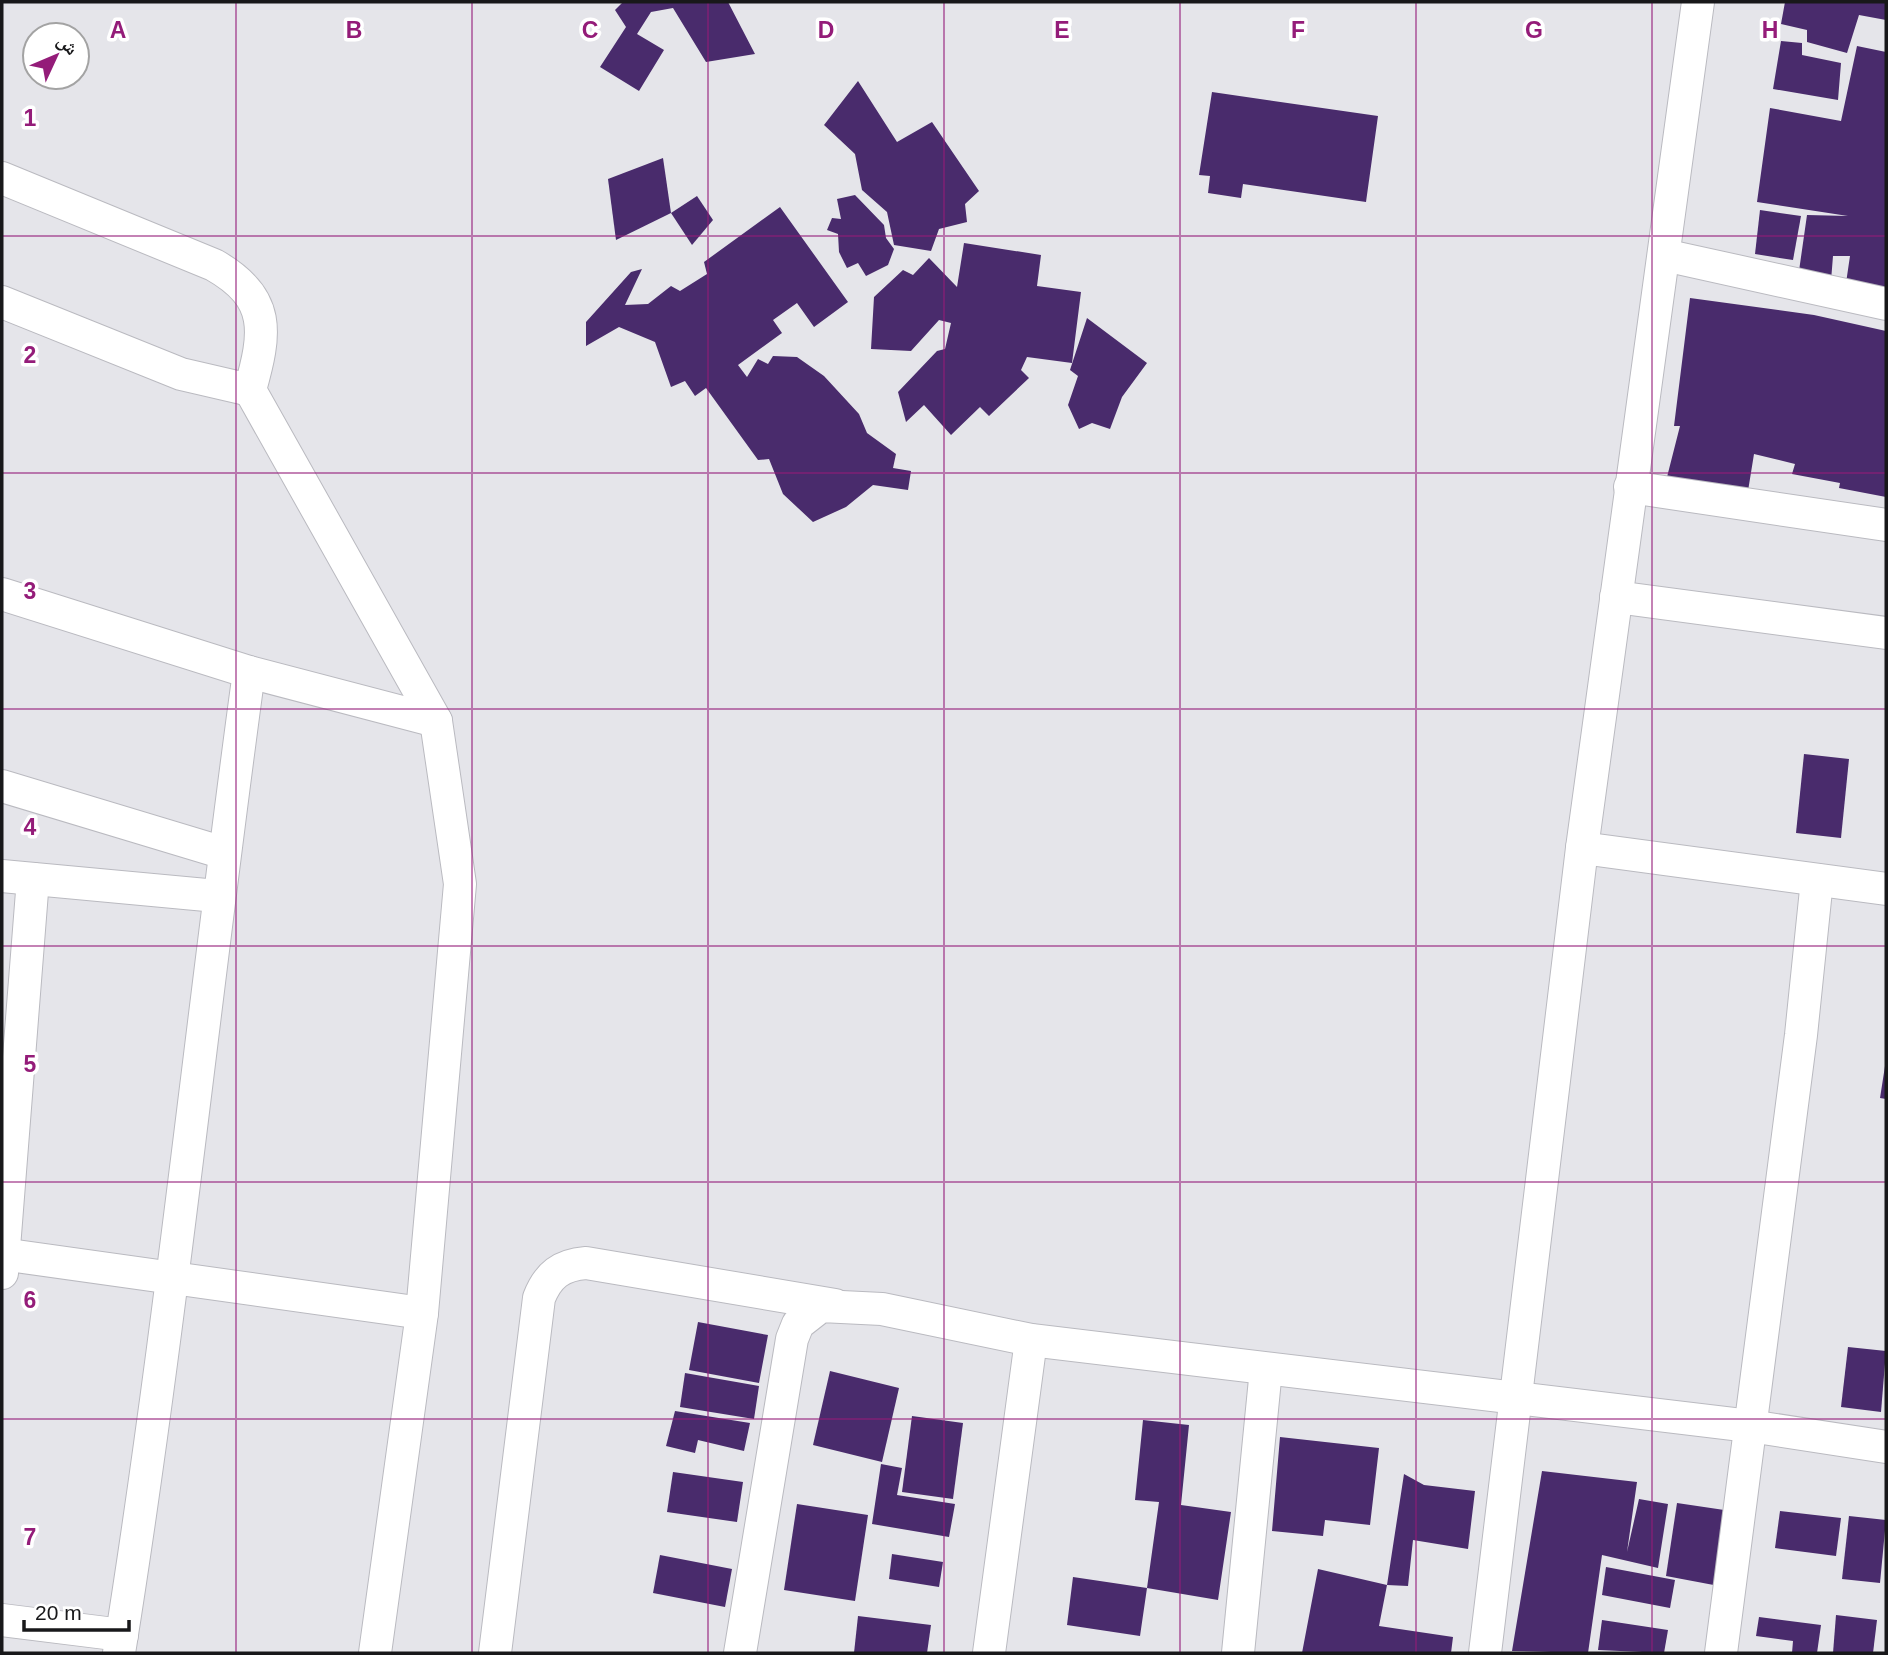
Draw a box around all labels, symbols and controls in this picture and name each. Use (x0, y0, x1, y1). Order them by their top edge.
text: A (110, 17, 126, 43)
text: B (346, 17, 362, 43)
text: C (582, 17, 598, 43)
text: D (818, 17, 834, 43)
text: E (1054, 17, 1070, 43)
text: F (1291, 17, 1305, 43)
text: G (1525, 17, 1543, 43)
text: H (1762, 17, 1778, 43)
north arrow (21, 21, 91, 91)
text: ش (53, 30, 82, 60)
text: 1 (24, 105, 37, 131)
text: 2 (24, 342, 36, 368)
text: 3 (24, 578, 36, 604)
text: 4 (24, 814, 37, 840)
text: 5 (24, 1051, 37, 1077)
text: 6 (24, 1287, 36, 1313)
text: 7 (24, 1524, 36, 1550)
scale bar (24, 1588, 130, 1632)
text: 20 m (35, 1601, 82, 1624)

